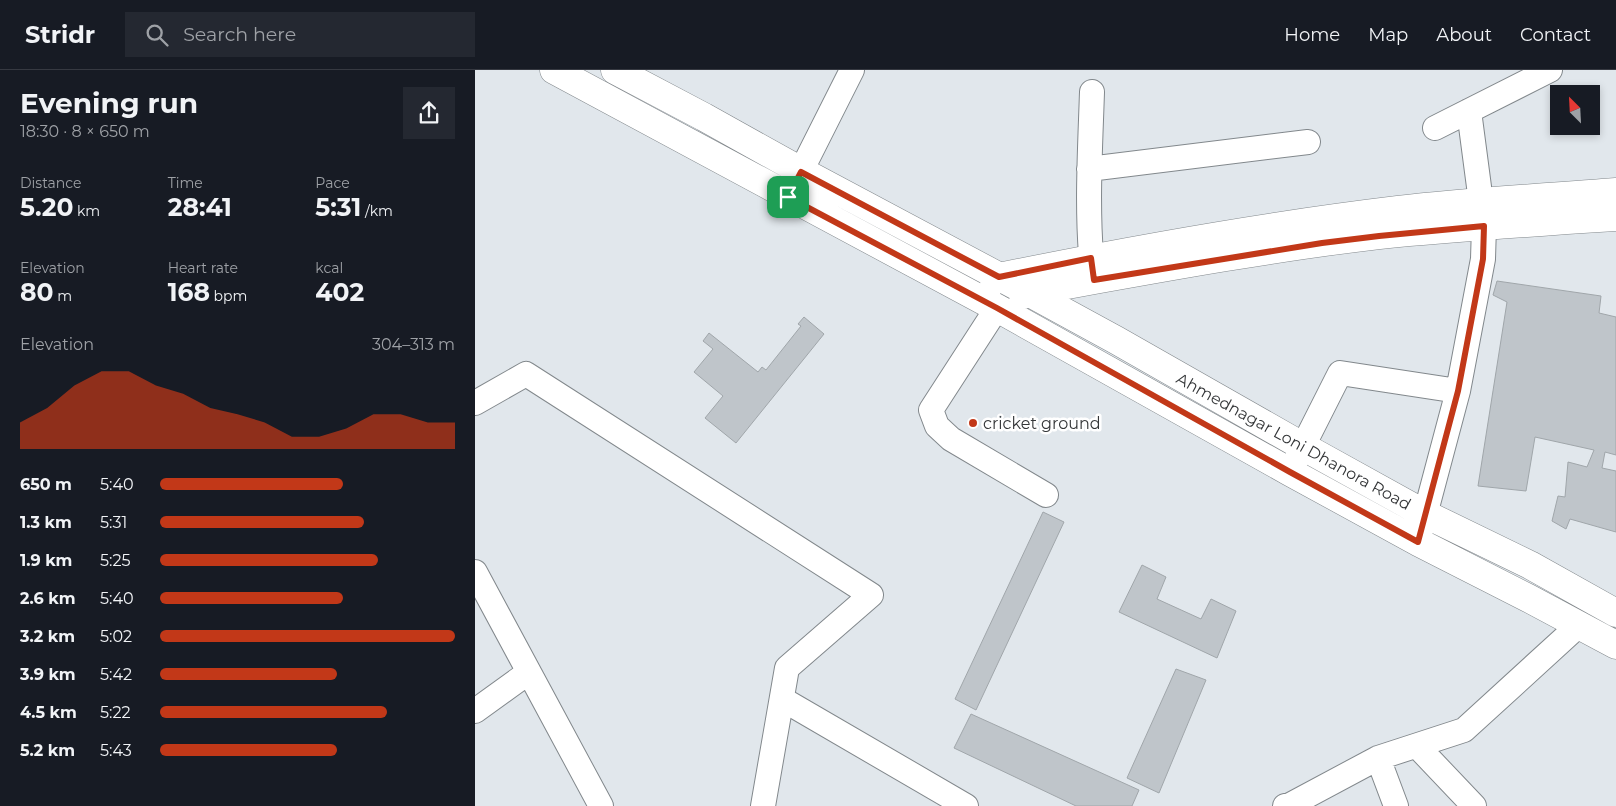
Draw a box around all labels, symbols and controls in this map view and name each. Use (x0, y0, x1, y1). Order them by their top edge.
search box (125, 12, 475, 57)
text: Stridr (25, 20, 95, 49)
icon: search (143, 21, 171, 49)
text: Search here (183, 23, 296, 46)
text: Home (1284, 24, 1340, 46)
text: Map (1368, 24, 1408, 46)
text: About (1436, 24, 1492, 46)
text: Contact (1520, 24, 1591, 46)
north arrow (1550, 85, 1600, 135)
map controls (1550, 85, 1600, 135)
text: Evening run (20, 86, 198, 120)
button: share (403, 87, 455, 139)
text: 18:30 · 8 × 650 m (20, 122, 150, 141)
text: Distance (20, 174, 82, 192)
text: Time (168, 174, 203, 192)
text: Pace (315, 174, 350, 192)
pin (767, 176, 809, 218)
icon: arrive (774, 183, 802, 211)
text: 5.20 (20, 192, 73, 222)
text: 28:41 (168, 192, 232, 222)
text: 5:31 (315, 192, 361, 222)
text: km (73, 202, 100, 220)
text: /km (361, 202, 393, 220)
text: Elevation (20, 259, 85, 277)
text: Heart rate (168, 259, 238, 277)
text: kcal (315, 259, 343, 277)
text: 80 (20, 277, 53, 307)
text: 168 (168, 277, 210, 307)
text: 402 (315, 277, 364, 307)
text: m (53, 287, 72, 305)
text: bpm (210, 287, 247, 305)
text: Elevation (20, 335, 94, 354)
text: 304–313 m (372, 335, 455, 354)
street label: Ahmednagar Loni Dhanora Road (1173, 369, 1414, 514)
place label: cricket ground (983, 414, 1101, 433)
marker: cricket ground (967, 417, 979, 429)
text: 650 m (20, 475, 72, 494)
text: 5:40 (100, 475, 134, 494)
text: 1.3 km (20, 513, 72, 532)
text: 5:31 (100, 513, 127, 532)
text: 1.9 km (20, 551, 72, 570)
text: 5:25 (100, 551, 131, 570)
text: 2.6 km (20, 589, 76, 608)
text: 5:40 (100, 589, 134, 608)
text: 3.2 km (20, 627, 75, 646)
text: 5:02 (100, 627, 132, 646)
text: 3.9 km (20, 665, 76, 684)
text: 5:42 (100, 665, 132, 684)
text: 4.5 km (20, 703, 77, 722)
text: 5:22 (100, 703, 131, 722)
text: 5.2 km (20, 741, 75, 760)
text: 5:43 (100, 741, 132, 760)

